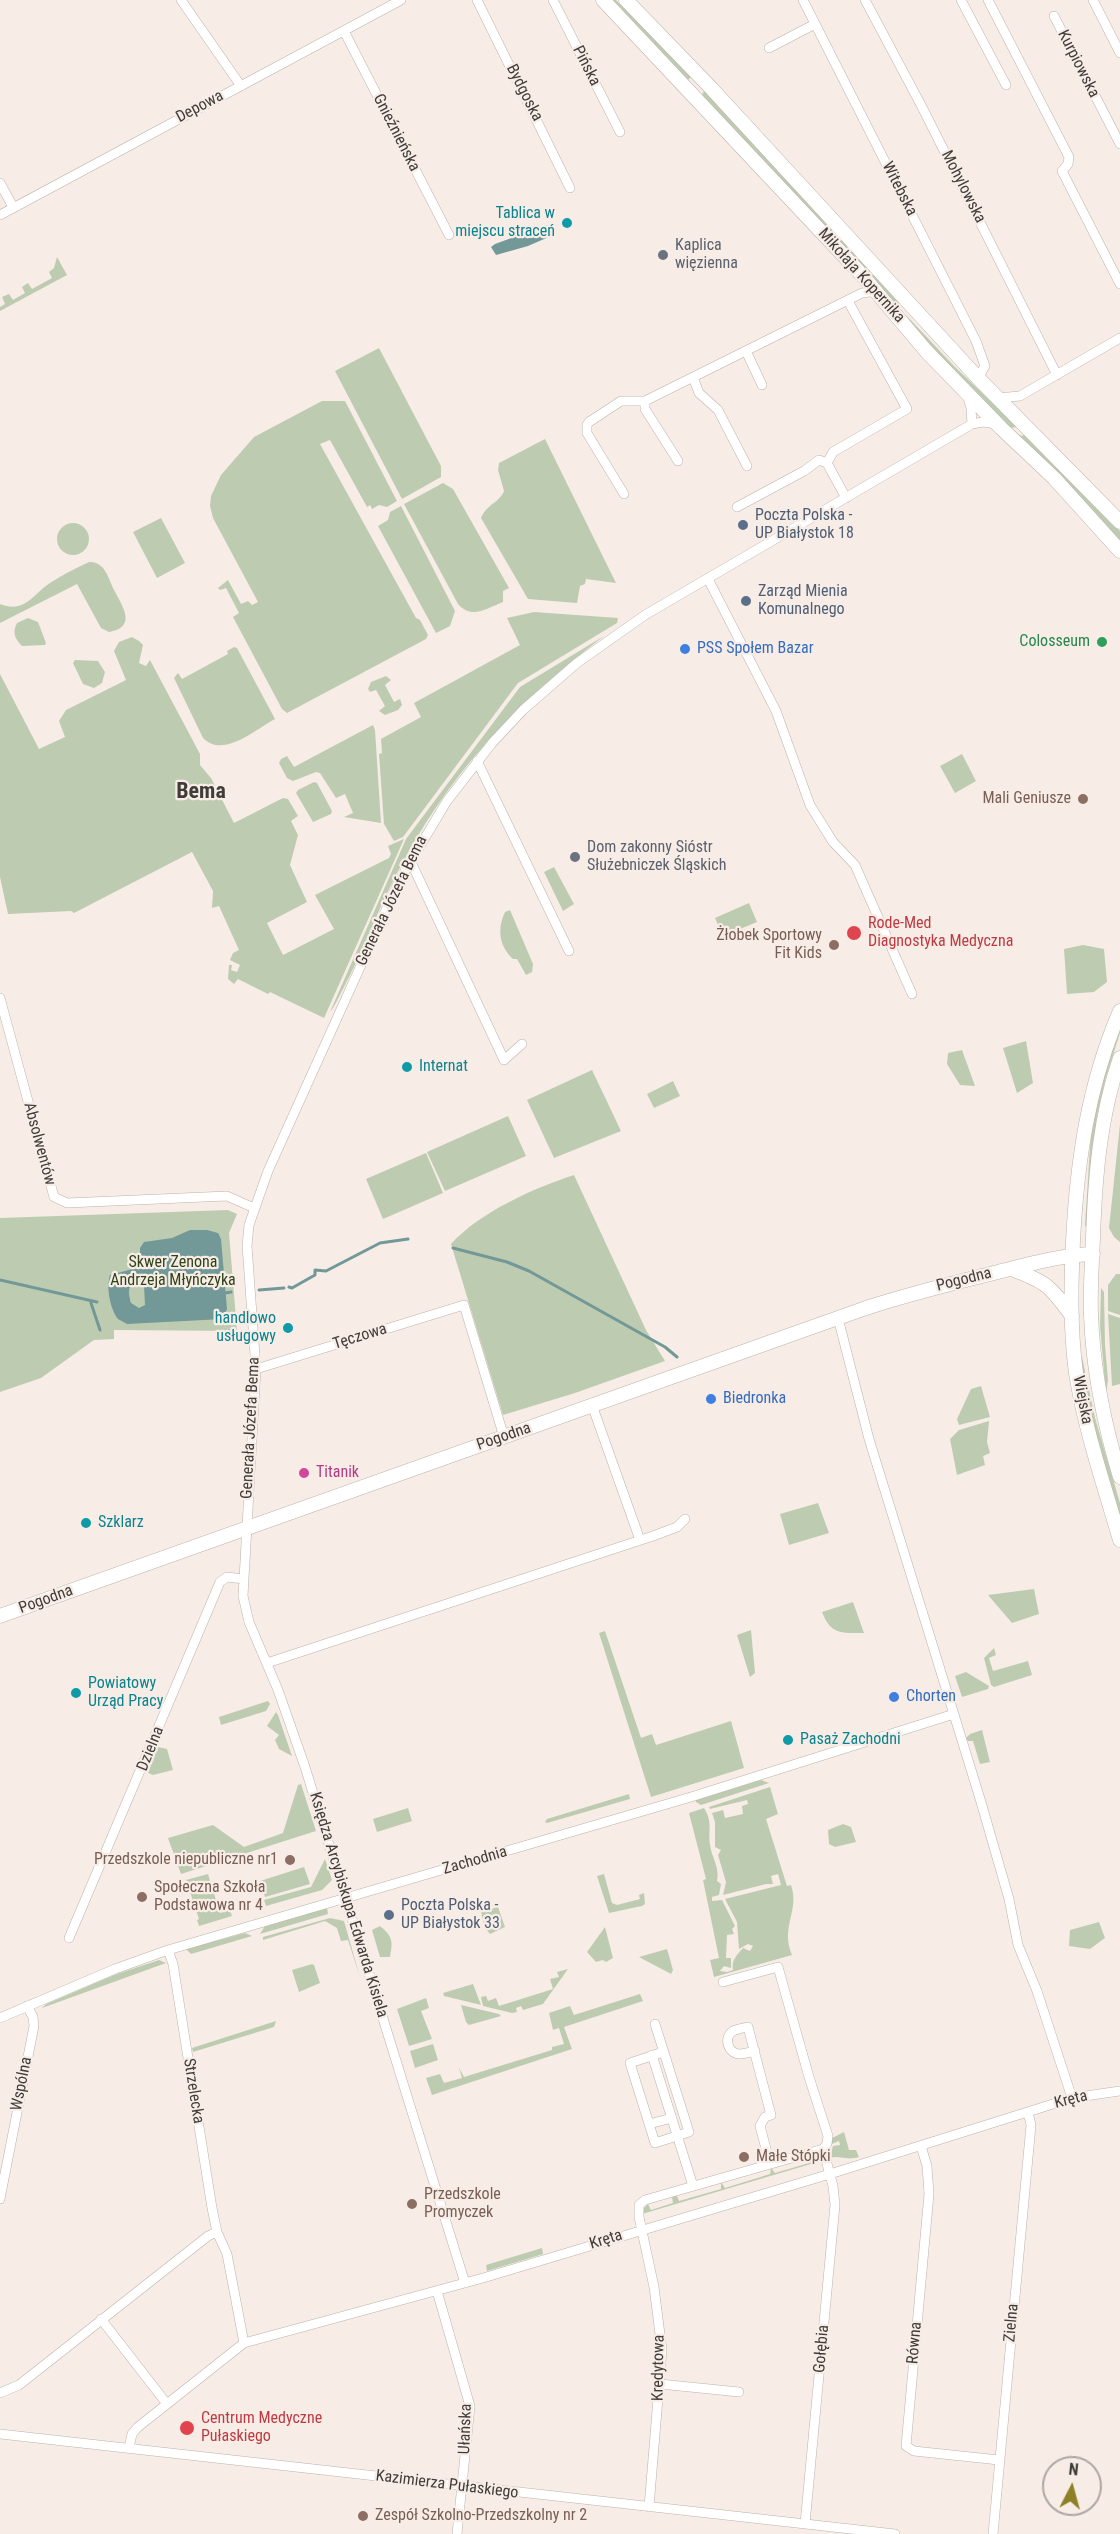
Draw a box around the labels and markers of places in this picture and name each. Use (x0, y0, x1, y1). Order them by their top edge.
place label: Tablica w miejscu straceń (455, 204, 555, 242)
marker: Tablica w miejscu straceń (560, 216, 574, 230)
place label: Kaplica więzienna (675, 236, 738, 274)
marker: Kaplica więzienna (656, 248, 670, 262)
place label: Poczta Polska - UP Białystok 18 (755, 506, 854, 544)
marker: Poczta Polska - UP Białystok 18 (736, 518, 750, 532)
place label: Zarząd Mienia Komunalnego (758, 582, 848, 620)
marker: Zarząd Mienia Komunalnego (739, 594, 753, 608)
place label: Colosseum (1019, 632, 1090, 652)
marker: Colosseum (1095, 635, 1109, 649)
place label: PSS Społem Bazar (697, 639, 814, 659)
marker: PSS Społem Bazar (678, 642, 692, 656)
place label: Mali Geniusze (982, 789, 1071, 809)
marker: Mali Geniusze (1076, 792, 1090, 806)
place label: Dom zakonny Sióstr Służebniczek Śląskich (587, 838, 726, 876)
marker: Dom zakonny Sióstr Służebniczek Śląskich (568, 850, 582, 864)
place label: Rode-Med Diagnostyka Medyczna (868, 914, 1013, 952)
marker: Rode-Med Diagnostyka Medyczna (845, 924, 863, 942)
place label: Żłobek Sportowy Fit Kids (716, 926, 822, 964)
marker: Żłobek Sportowy Fit Kids (827, 938, 841, 952)
place label: Internat (419, 1057, 468, 1077)
marker: Internat (400, 1060, 414, 1074)
place label: handlowo usługowy (215, 1309, 276, 1347)
marker: handlowo usługowy (281, 1321, 295, 1335)
place label: Biedronka (723, 1389, 786, 1409)
marker: Biedronka (704, 1392, 718, 1406)
place label: Titanik (316, 1463, 359, 1483)
marker: Titanik (297, 1466, 311, 1480)
place label: Szklarz (98, 1513, 144, 1533)
marker: Szklarz (79, 1516, 93, 1530)
place label: Powiatowy Urząd Pracy (88, 1674, 163, 1712)
marker: Powiatowy Urząd Pracy (69, 1686, 83, 1700)
place label: Chorten (906, 1687, 956, 1707)
marker: Chorten (887, 1690, 901, 1704)
place label: Pasaż Zachodni (800, 1730, 901, 1750)
marker: Pasaż Zachodni (781, 1733, 795, 1747)
place label: Przedszkole niepubliczne nr1 (94, 1850, 278, 1870)
marker: Przedszkole niepubliczne nr1 (283, 1853, 297, 1867)
place label: Społeczna Szkoła Podstawowa nr 4 (154, 1878, 265, 1916)
marker: Społeczna Szkoła Podstawowa nr 4 (135, 1890, 149, 1904)
place label: Poczta Polska - UP Białystok 33 (401, 1896, 500, 1934)
marker: Poczta Polska - UP Białystok 33 (382, 1908, 396, 1922)
place label: Małe Stópki (756, 2147, 831, 2167)
marker: Małe Stópki (737, 2150, 751, 2164)
place label: Przedszkole Promyczek (424, 2185, 501, 2223)
marker: Przedszkole Promyczek (405, 2197, 419, 2211)
place label: Centrum Medyczne Pułaskiego (201, 2409, 322, 2447)
marker: Centrum Medyczne Pułaskiego (178, 2419, 196, 2437)
place label: Zespół Szkolno-Przedszkolny nr 2 (375, 2506, 587, 2526)
marker: Zespół Szkolno-Przedszkolny nr 2 (356, 2509, 370, 2523)

